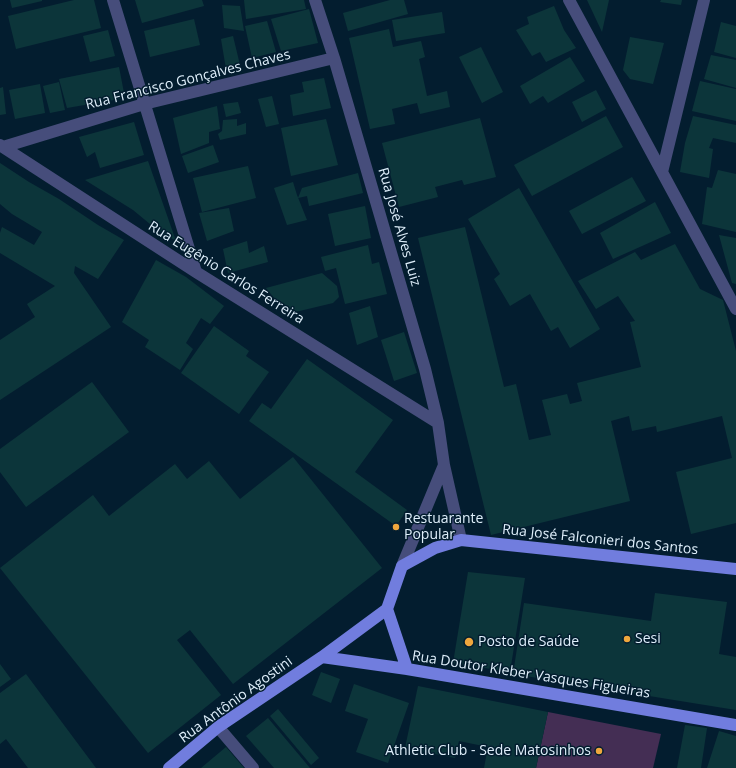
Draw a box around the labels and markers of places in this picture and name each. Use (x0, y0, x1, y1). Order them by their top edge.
place label: Restuarante Popular (404, 511, 483, 544)
marker: Restuarante Popular (391, 522, 401, 532)
place label: Sesi (635, 631, 661, 647)
place label: Posto de Saúde (478, 634, 579, 650)
marker: Sesi (622, 634, 632, 644)
marker: Posto de Saúde (463, 636, 475, 648)
place label: Athletic Club - Sede Matosinhos (385, 743, 591, 759)
marker: Athletic Club - Sede Matosinhos (594, 746, 604, 756)

